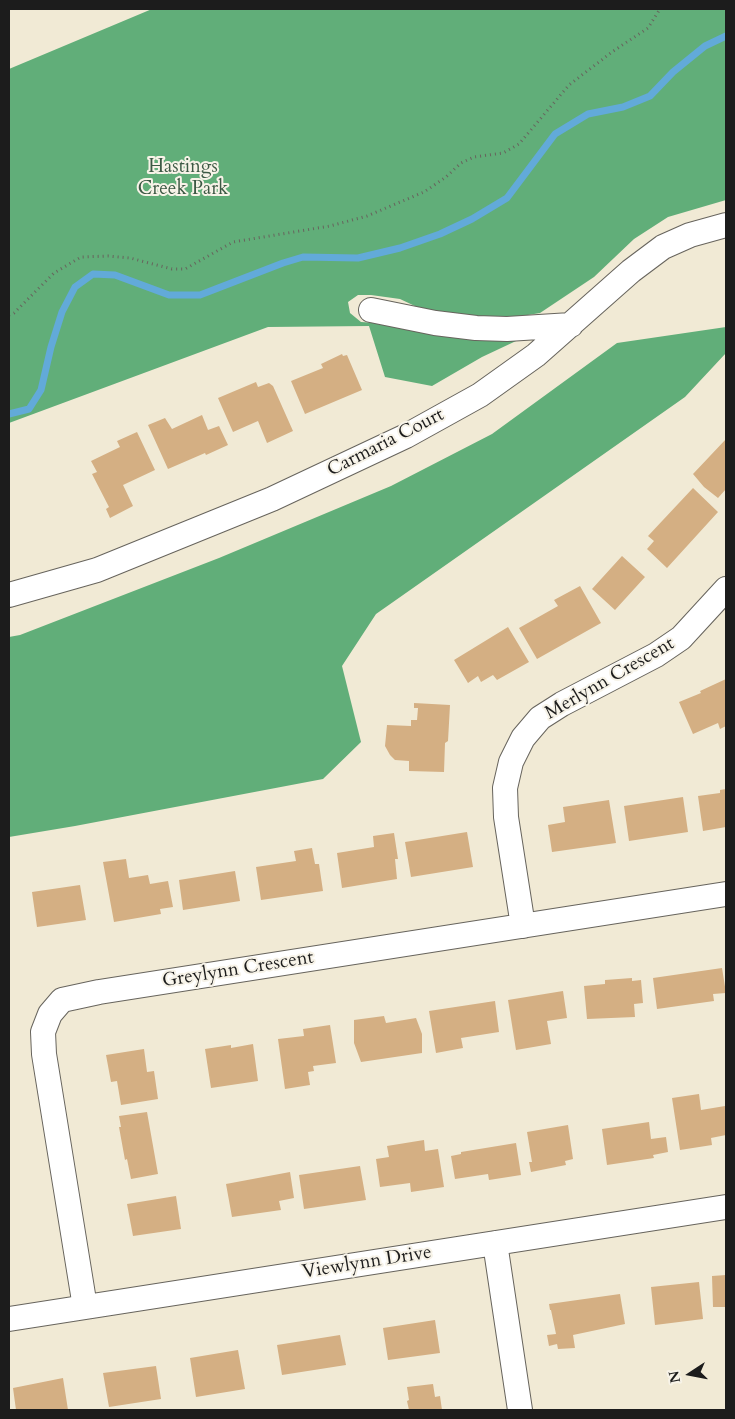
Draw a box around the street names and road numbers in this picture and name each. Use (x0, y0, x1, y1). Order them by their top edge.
street label: Carmaria Court (324, 404, 448, 482)
street label: Merlynn Crescent (541, 633, 679, 725)
street label: Greylynn Crescent (161, 947, 315, 993)
street label: Viewlynn Drive (301, 1242, 433, 1284)

